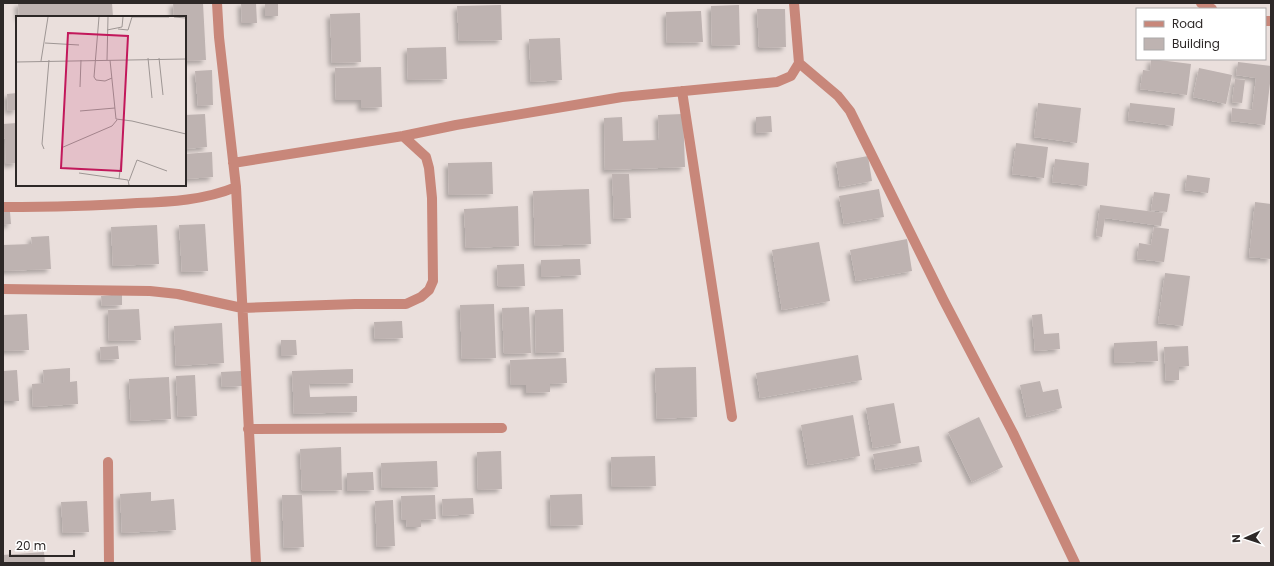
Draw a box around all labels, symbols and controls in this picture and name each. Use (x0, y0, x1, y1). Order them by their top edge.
legend (1136, 8, 1266, 60)
text: Road (1172, 15, 1203, 32)
inset map (16, 16, 186, 186)
text: Building (1172, 35, 1220, 52)
north arrow (1226, 518, 1266, 558)
scale bar (10, 532, 74, 558)
text: N (1228, 534, 1244, 543)
text: 20 m (16, 537, 46, 554)

